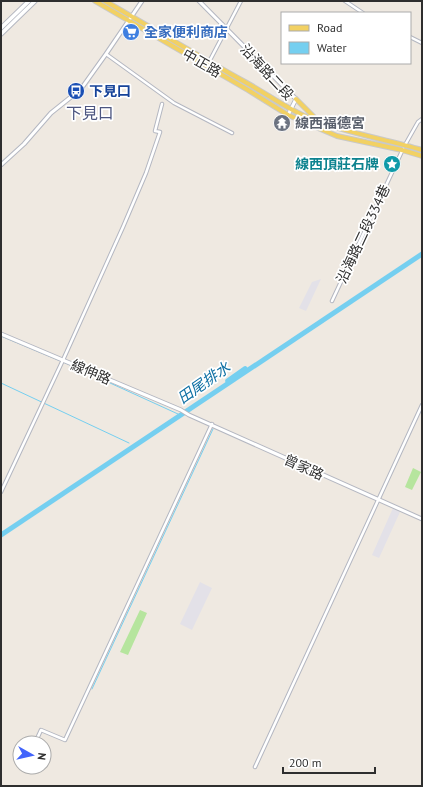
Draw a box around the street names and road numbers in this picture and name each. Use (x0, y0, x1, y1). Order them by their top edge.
street label: 沿海路二段 (237, 40, 297, 104)
street label: 中正路 (179, 45, 225, 81)
street label: 沿海路二段334巷 (332, 182, 394, 286)
street label: 線伸路 (68, 356, 114, 388)
street label: 曾家路 (281, 450, 327, 484)

